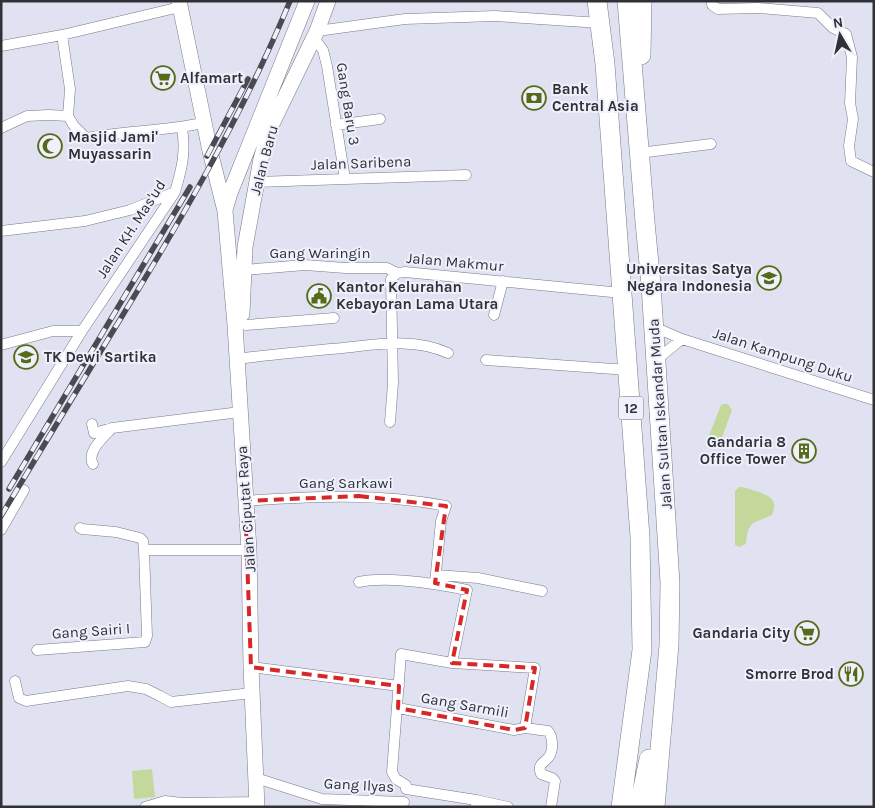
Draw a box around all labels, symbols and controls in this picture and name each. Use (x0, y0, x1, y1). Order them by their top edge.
north arrow (815, 10, 865, 60)
text: N (832, 13, 844, 32)
street label: Gang Baru 3 (333, 61, 363, 147)
supermarket icon: Alfamart (150, 65, 176, 91)
place label: Alfamart (180, 69, 243, 87)
place label: Bank Central Asia (552, 80, 639, 115)
bank icon: Bank Central Asia (521, 85, 547, 111)
street label: Jalan Baru (246, 123, 282, 197)
place label: Masjid Jami' Muyassarin (68, 128, 158, 163)
mosque icon: Masjid Jami' Muyassarin (37, 133, 63, 159)
street label: Jalan Saribena (310, 152, 412, 174)
street label: Jalan KH. Mas'ud (93, 176, 169, 282)
street label: Gang Waringin (269, 244, 371, 262)
street label: Jalan Makmur (406, 249, 505, 275)
place label: Universitas Satya Negara Indonesia (626, 260, 752, 295)
school or university icon: Universitas Satya Negara Indonesia (756, 265, 782, 291)
place label: Kantor Kelurahan Kebayoran Lama Utara (336, 278, 498, 313)
public building icon: Kantor Kelurahan Kebayoran Lama Utara (306, 283, 332, 309)
street label: Jalan Sultan Iskandar Muda (644, 318, 676, 510)
street label: Jalan Kampung Duku (711, 324, 855, 386)
school or university icon: TK Dewi Sartika (13, 344, 39, 370)
place label: TK Dewi Sartika (44, 348, 157, 366)
road number: 12 (618, 396, 644, 419)
place label: Gandaria 8 Office Tower (700, 433, 786, 468)
building icon: Gandaria 8 Office Tower (791, 438, 817, 464)
street label: Jalan Ciputat Raya (233, 445, 259, 573)
street label: Gang Sarkawi (299, 474, 393, 492)
street label: Gang Sairi I (51, 619, 131, 643)
supermarket icon: Gandaria City (794, 620, 820, 646)
place label: Gandaria City (692, 624, 790, 642)
restaurant icon: Smorre Brod (838, 661, 864, 687)
place label: Smorre Brod (745, 665, 834, 683)
street label: Gang Sarmili (420, 688, 510, 722)
street label: Gang Ilyas (323, 774, 395, 796)

